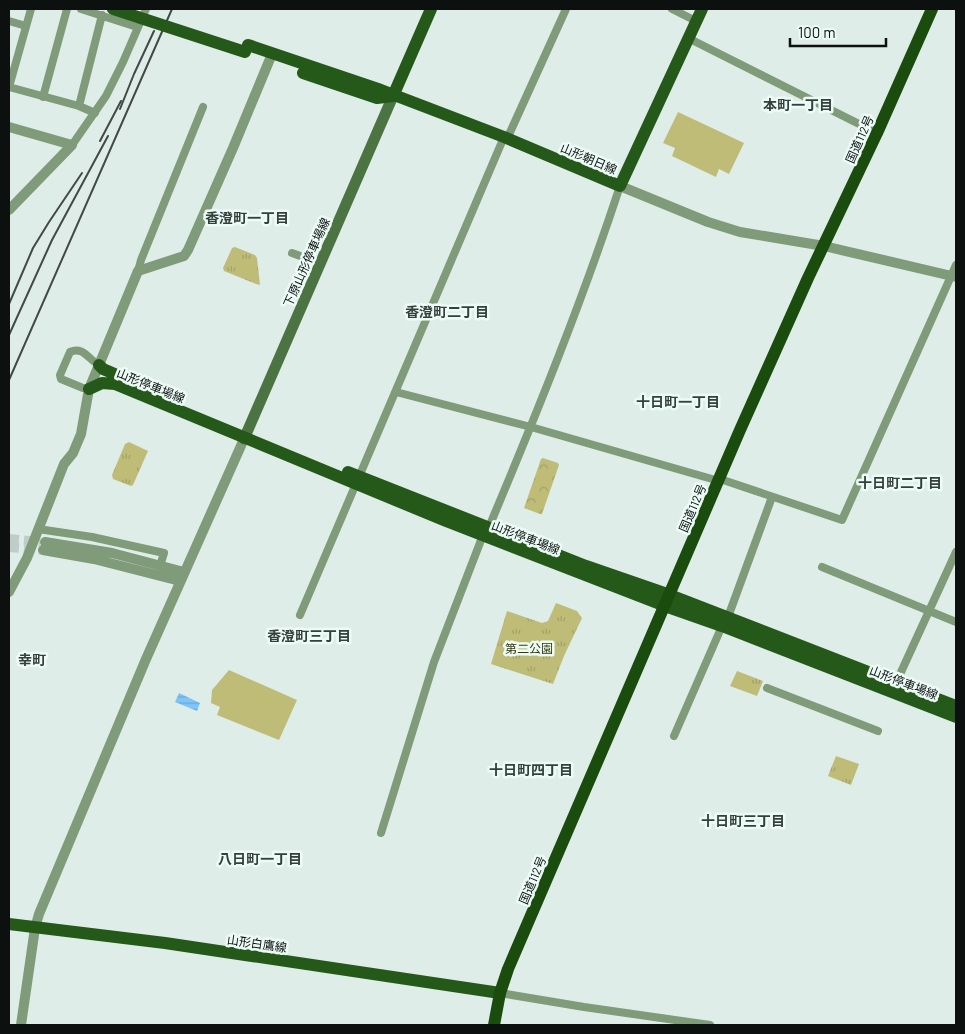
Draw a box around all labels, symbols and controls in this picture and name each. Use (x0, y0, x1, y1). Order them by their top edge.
scale bar (790, 15, 886, 47)
text: 100 m (798, 23, 836, 41)
district label: 本町一丁目 (763, 96, 833, 113)
street label: 国道112号 (842, 113, 876, 165)
street label: 山形朝日線 (559, 140, 619, 176)
district label: 香澄町一丁目 (205, 209, 289, 226)
street label: 下原山形停車場線 (280, 215, 332, 309)
district label: 香澄町二丁目 (405, 303, 489, 320)
street label: 山形停車場線 (115, 365, 187, 405)
district label: 十日町一丁目 (636, 393, 720, 410)
district label: 十日町二丁目 (858, 474, 942, 491)
street label: 国道112号 (676, 482, 708, 534)
street label: 山形停車場線 (490, 518, 562, 556)
district label: 香澄町三丁目 (267, 627, 351, 644)
park label: 第二公園 (505, 641, 553, 655)
district label: 幸町 (18, 651, 46, 668)
street label: 山形停車場線 (868, 663, 940, 701)
district label: 十日町四丁目 (489, 761, 573, 778)
district label: 十日町三丁目 (701, 812, 785, 829)
district label: 八日町一丁目 (218, 850, 302, 867)
street label: 国道112号 (516, 854, 548, 906)
street label: 山形白鷹線 (226, 932, 288, 954)

